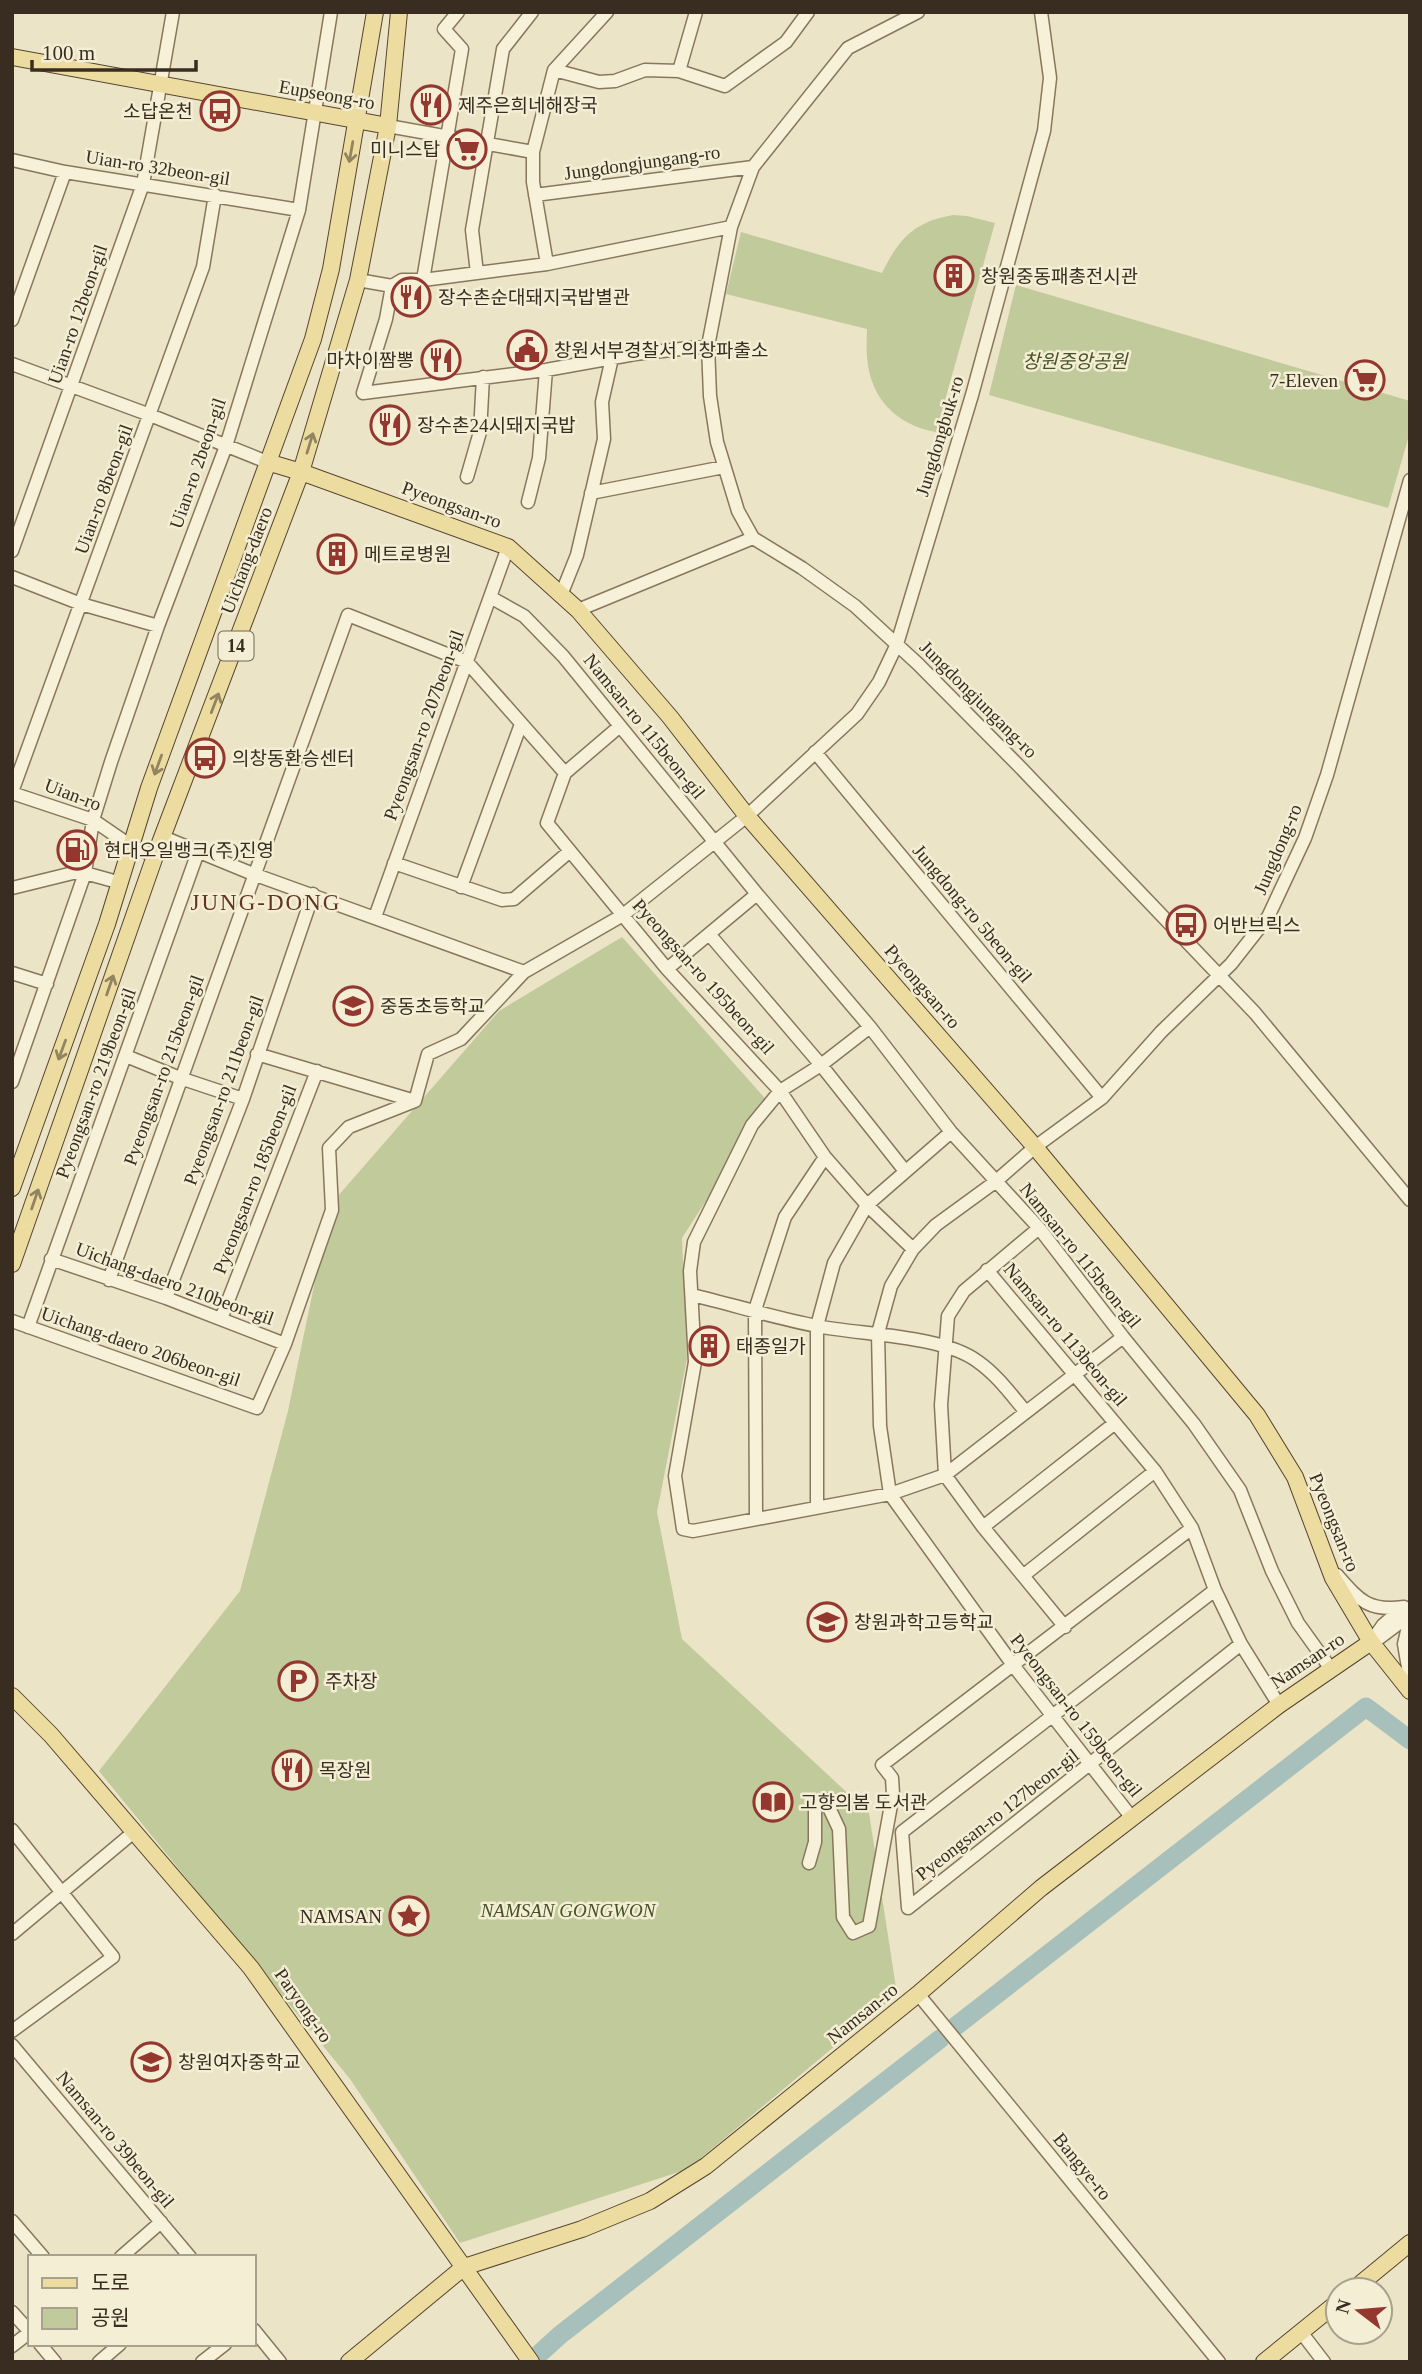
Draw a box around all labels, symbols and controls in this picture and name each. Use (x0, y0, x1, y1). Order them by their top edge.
scale bar (32, 28, 196, 72)
text: 100 m (42, 41, 95, 65)
street label: Eupseong-ro (277, 76, 377, 113)
restaurant icon: 제주은희네해장국 (410, 84, 452, 126)
bus stop icon: 소답온천 (199, 90, 241, 132)
place label: 제주은희네해장국 (458, 95, 598, 116)
place label: 소답온천 (123, 101, 193, 122)
supermarket icon: 미니스탑 (446, 128, 488, 170)
place label: 미니스탑 (370, 139, 441, 160)
one-way arrow (344, 140, 357, 163)
street label: Jungdongjungang-ro (563, 141, 721, 184)
street label: Uian-ro 32beon-gil (84, 146, 232, 189)
street label: Uian-ro 12beon-gil (44, 242, 111, 387)
building icon: 창원중동패총전시관 (933, 255, 975, 297)
place label: 창원중동패총전시관 (981, 266, 1138, 287)
restaurant icon: 장수촌순대돼지국밥별관 (390, 276, 432, 318)
place label: 장수촌순대돼지국밥별관 (438, 287, 630, 308)
public building icon: 창원서부경찰서 의창파출소 (506, 329, 548, 371)
restaurant icon: 마차이짬뽕 (420, 339, 462, 381)
place label: 창원서부경찰서 의창파출소 (554, 340, 769, 361)
place label: 마차이짬뽕 (327, 350, 414, 371)
park label: 창원중앙공원 (1023, 351, 1129, 372)
supermarket icon: 7-Eleven (1344, 359, 1386, 401)
place label: 7-Eleven (1269, 370, 1339, 391)
street label: Jungdongbuk-ro (911, 374, 968, 499)
street label: Uian-ro 2beon-gil (165, 395, 230, 531)
restaurant icon: 장수촌24시돼지국밥 (369, 404, 411, 446)
place label: 장수촌24시돼지국밥 (417, 415, 576, 436)
street label: Uian-ro 8beon-gil (70, 421, 137, 557)
one-way arrow (304, 432, 317, 454)
street label: Pyeongsan-ro (399, 477, 505, 532)
street label: Uichang-daero (216, 504, 276, 617)
building icon: 메트로병원 (316, 533, 358, 575)
place label: 메트로병원 (364, 544, 451, 565)
street label: Pyeongsan-ro 207beon-gil (379, 627, 468, 823)
road number: 14 (218, 632, 254, 660)
street label: Jungdongjungang-ro (916, 636, 1042, 762)
street label: Namsan-ro 115beon-gil (580, 650, 709, 803)
one-way arrow (209, 692, 222, 714)
bus stop icon: 의창동환승센터 (184, 737, 226, 779)
place label: 의창동환승센터 (232, 748, 354, 769)
one-way arrow (151, 753, 163, 775)
street label: Uian-ro (41, 774, 104, 815)
street label: Jungdong-ro (1249, 801, 1306, 898)
fuel station icon: 현대오일뱅크(주)진영 (56, 829, 98, 871)
place label: 현대오일뱅크(주)진영 (104, 840, 274, 862)
street label: Jungdong-ro 5beon-gil (909, 840, 1036, 987)
district label: JUNG-DONG (191, 890, 341, 915)
street label: Pyeongsan-ro 195beon-gil (629, 895, 779, 1058)
bus stop icon: 어반브릭스 (1165, 904, 1207, 946)
place label: 어반브릭스 (1213, 915, 1300, 936)
street label: Pyeongsan-ro (880, 940, 965, 1033)
street label: Pyeongsan-ro 215beon-gil (119, 972, 208, 1168)
one-way arrow (105, 974, 117, 996)
street label: Pyeongsan-ro 219beon-gil (51, 985, 140, 1181)
school or university icon: 중동초등학교 (332, 985, 374, 1027)
street label: Pyeongsan-ro 211beon-gil (179, 992, 268, 1188)
place label: 중동초등학교 (380, 996, 485, 1017)
one-way arrow (55, 1038, 67, 1060)
street label: Pyeongsan-ro 185beon-gil (209, 1082, 300, 1277)
street label: Namsan-ro 115beon-gil (1016, 1179, 1145, 1332)
one-way arrow (30, 1189, 42, 1211)
street label: Uichang-daero 210beon-gil (73, 1238, 277, 1329)
street label: Namsan-ro 113beon-gil (1000, 1259, 1132, 1410)
street label: Uichang-daero 206beon-gil (38, 1302, 243, 1390)
building icon: 태종일가 (688, 1325, 730, 1367)
place label: 태종일가 (736, 1336, 806, 1357)
street label: Pyeongsan-ro (1305, 1470, 1364, 1575)
school or university icon: 창원과학고등학교 (806, 1601, 848, 1643)
place label: 창원과학고등학교 (854, 1612, 994, 1633)
street label: Namsan-ro (1266, 1628, 1348, 1693)
street label: Pyeongsan-ro 159beon-gil (1006, 1630, 1147, 1801)
parking icon: 주차장 (277, 1660, 319, 1702)
place label: 주차장 (325, 1671, 377, 1692)
street label: Pyeongsan-ro 127beon-gil (912, 1744, 1083, 1885)
restaurant icon: 목장원 (271, 1749, 313, 1791)
place label: 목장원 (319, 1760, 371, 1781)
library icon: 고향의봄 도서관 (752, 1781, 794, 1823)
place label: 고향의봄 도서관 (800, 1792, 927, 1813)
place icon: NAMSAN (388, 1895, 430, 1937)
park label: NAMSAN GONGWON (480, 1900, 657, 1921)
place label: NAMSAN (300, 1906, 382, 1927)
street label: Paryong-ro (270, 1964, 337, 2046)
street label: Namsan-ro (823, 1979, 902, 2048)
school or university icon: 창원여자중학교 (130, 2041, 172, 2083)
place label: 창원여자중학교 (178, 2052, 300, 2073)
street label: Namsan-ro 39beon-gil (52, 2067, 179, 2212)
street label: Bangye-ro (1049, 2129, 1116, 2204)
legend (28, 2255, 256, 2346)
text: 도로 (91, 2271, 130, 2295)
north arrow (1324, 2276, 1394, 2346)
text: N (1331, 2297, 1355, 2316)
text: 공원 (91, 2306, 130, 2330)

